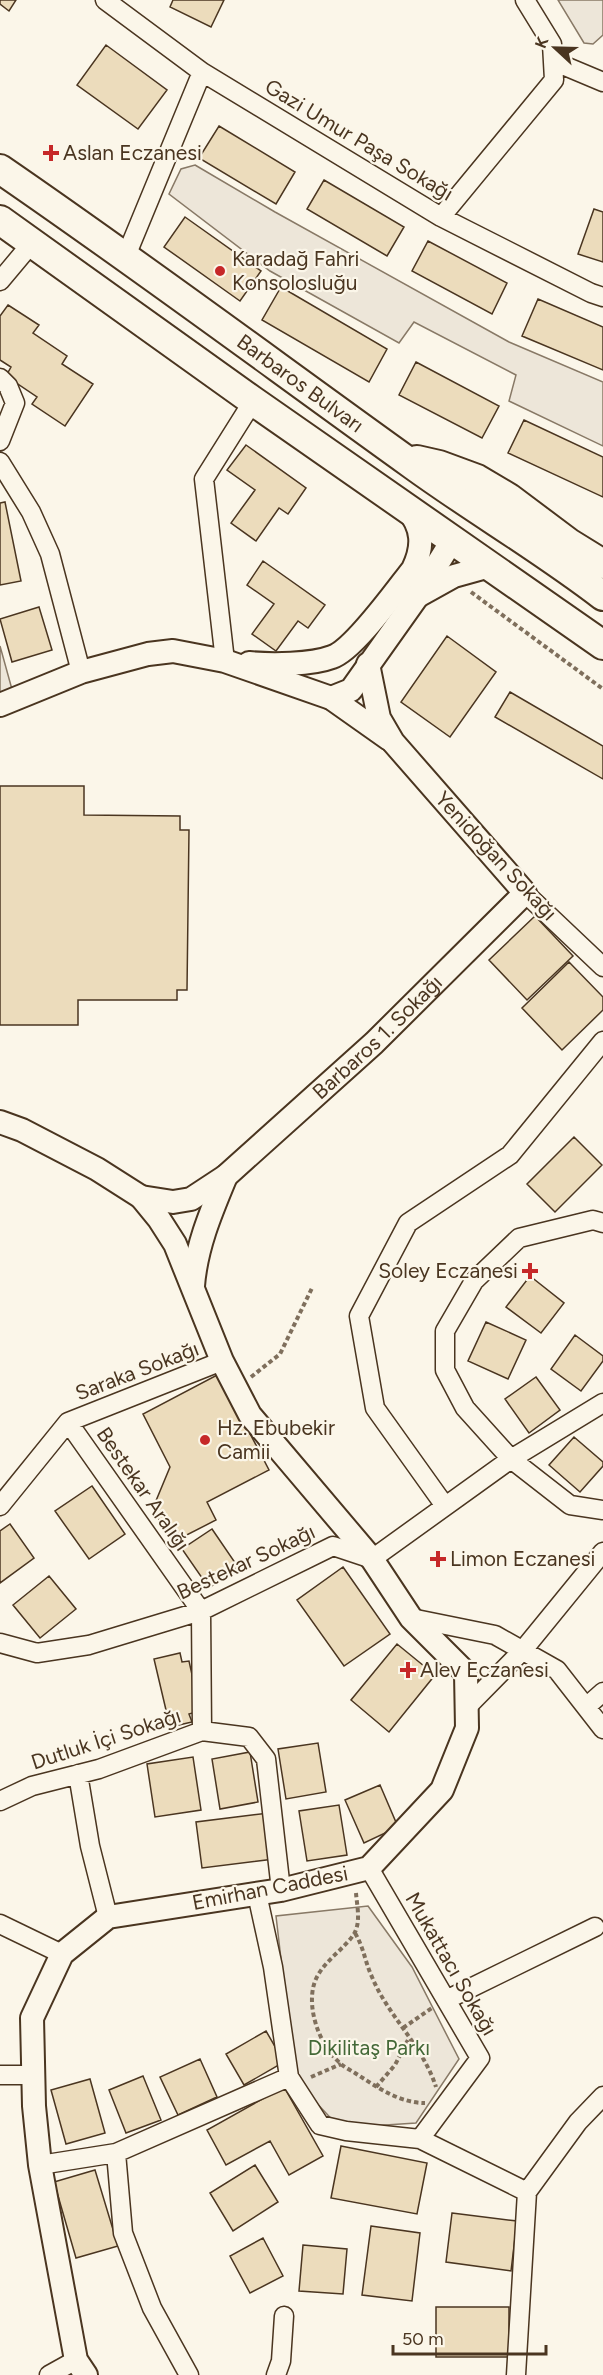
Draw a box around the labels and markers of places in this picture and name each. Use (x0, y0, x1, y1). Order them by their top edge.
place label: Aslan Eczanesi (63, 140, 202, 165)
marker: Aslan Eczanesi (44, 146, 58, 160)
place label: Karadağ Fahri Konsolosluğu (232, 246, 359, 295)
marker: Karadağ Fahri Konsolosluğu (213, 264, 227, 278)
place label: Soley Eczanesi (378, 1258, 518, 1283)
marker: Soley Eczanesi (523, 1264, 537, 1278)
place label: Hz. Ebubekir Camii (217, 1415, 335, 1464)
marker: Hz. Ebubekir Camii (198, 1433, 212, 1447)
place label: Limon Eczanesi (450, 1546, 595, 1571)
marker: Limon Eczanesi (431, 1552, 445, 1566)
place label: Alev Eczanesi (420, 1657, 549, 1682)
marker: Alev Eczanesi (401, 1663, 415, 1677)

